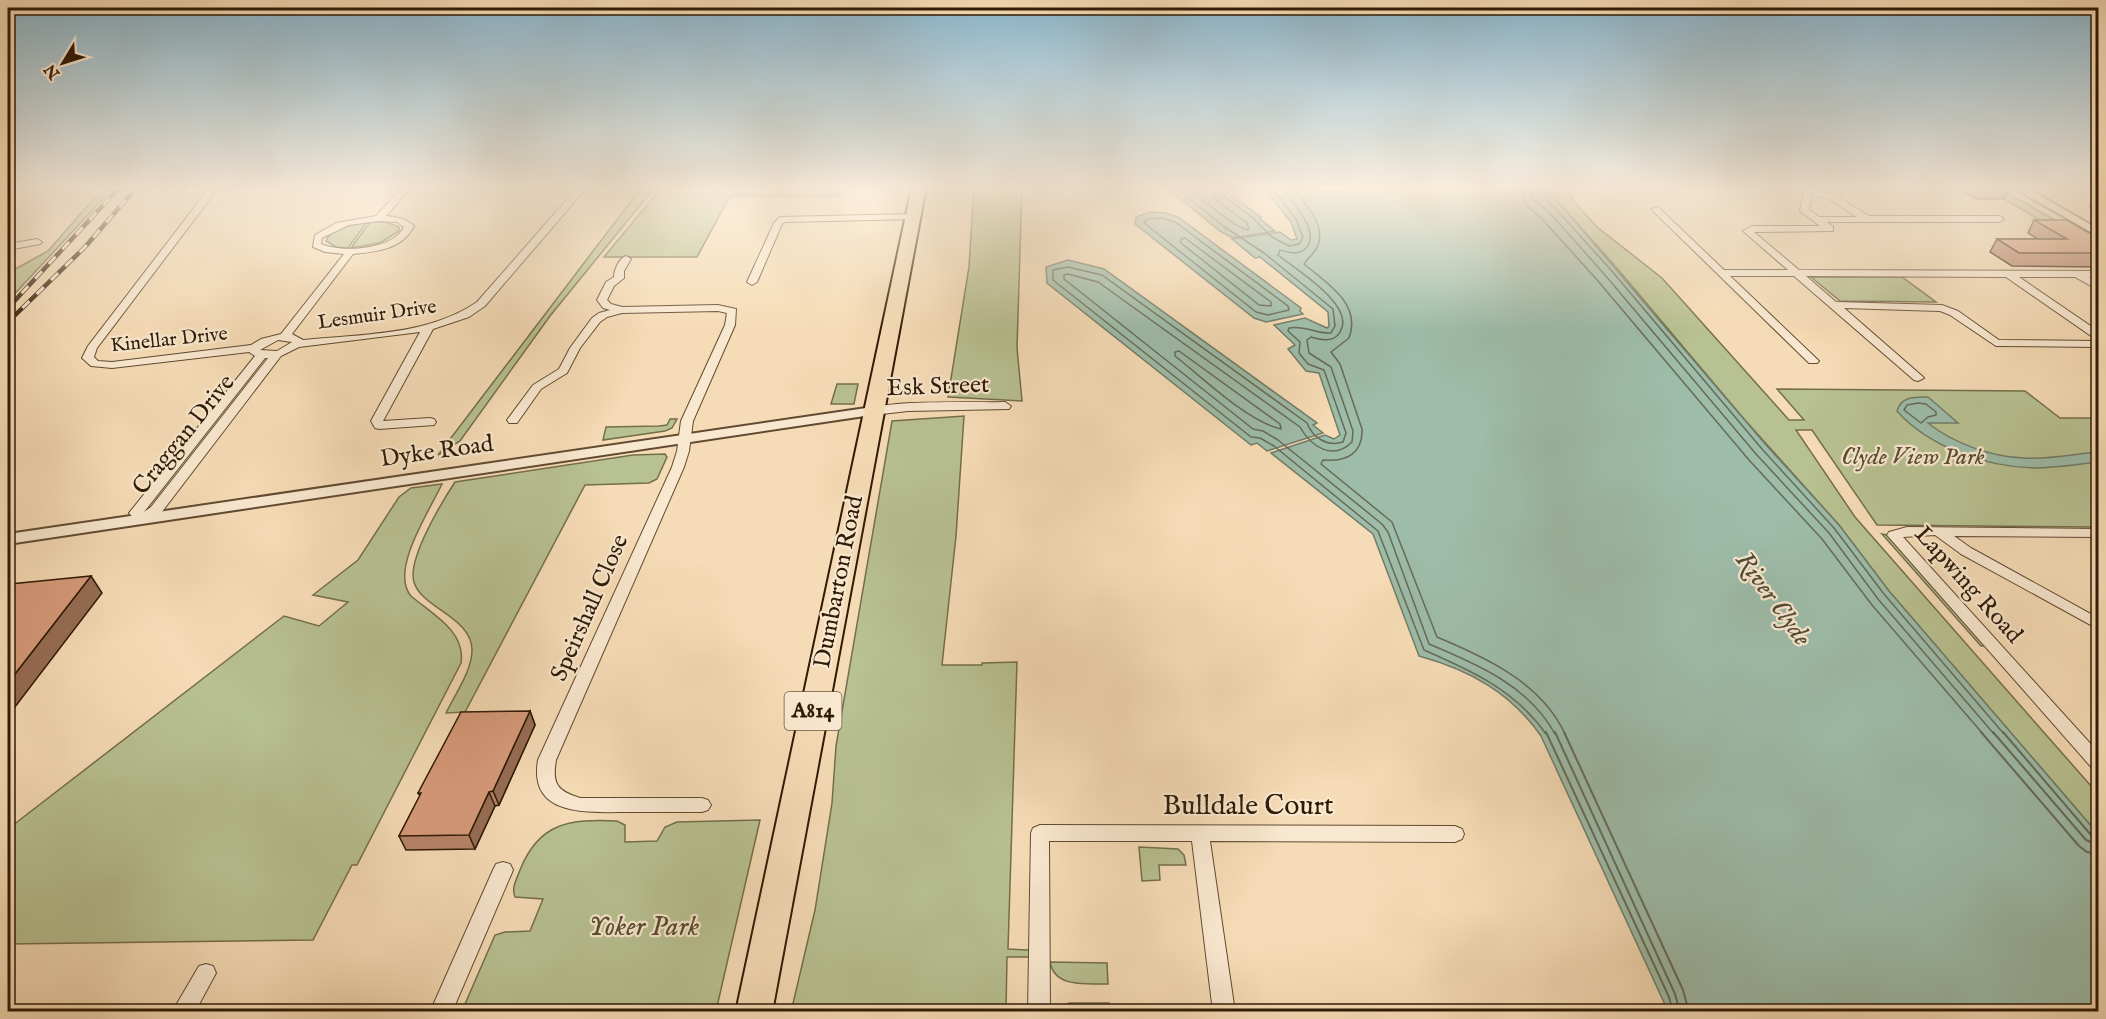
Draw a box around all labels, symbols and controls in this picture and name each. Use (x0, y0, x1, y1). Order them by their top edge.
north arrow (33, 33, 93, 93)
text: N (41, 59, 66, 83)
street label: Lesmuir Drive (316, 294, 438, 336)
street label: Kinellar Drive (109, 321, 229, 359)
street label: Craggan Drive (126, 368, 242, 502)
street label: Esk Street (886, 370, 990, 404)
street label: Dyke Road (378, 429, 496, 475)
park label: Clyde View Park (1841, 442, 1985, 473)
street label: Dumbarton Road (807, 493, 871, 671)
street label: Lapwing Road (1907, 520, 2029, 650)
street label: Speirshall Close (544, 530, 636, 686)
water label: River Clyde (1728, 545, 1819, 653)
road number: A814 (784, 692, 842, 730)
street label: Bulldale Court (1162, 789, 1334, 824)
park label: Yoker Park (589, 910, 699, 945)

